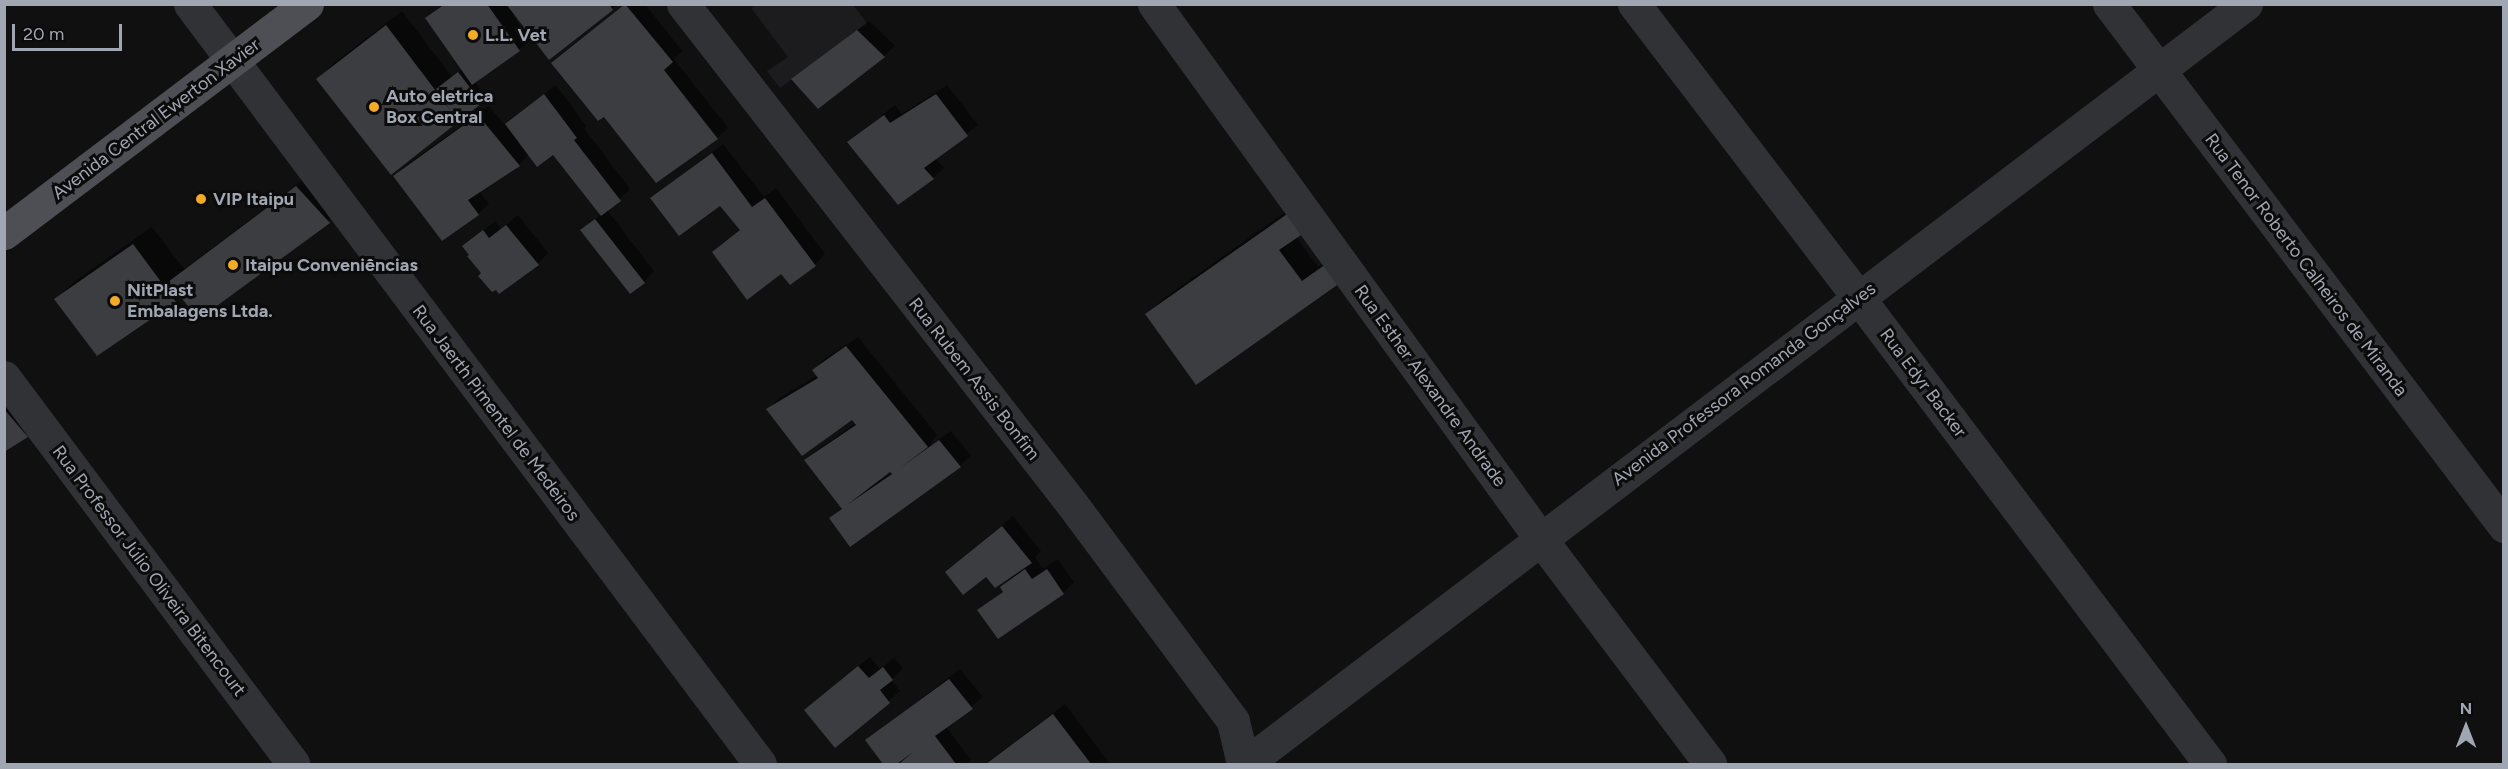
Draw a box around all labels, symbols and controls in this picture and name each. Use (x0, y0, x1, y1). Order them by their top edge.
scale bar (15, 12, 124, 50)
text: 20 m (23, 23, 64, 45)
place label: L.L. Vet (485, 24, 547, 46)
marker: L.L. Vet (466, 28, 480, 42)
street label: Avenida Central Ewerton Xavier (48, 34, 264, 204)
place label: Auto eletrica Box Central (386, 86, 493, 128)
marker: Auto eletrica Box Central (367, 100, 381, 114)
street label: Rua Tenor Roberto Calheiros de Miranda (2200, 129, 2412, 401)
place label: VIP Itaipu (213, 188, 294, 210)
marker: VIP Itaipu (194, 192, 208, 206)
place label: Itaipu Conveniências (245, 254, 418, 276)
marker: Itaipu Conveniências (226, 258, 240, 272)
street label: Avenida Professora Romanda Gonçalves (1608, 278, 1880, 490)
place label: NitPlast Embalagens Ltda. (127, 280, 273, 322)
street label: Rua Esther Alexandre Andrade (1350, 281, 1510, 491)
marker: NitPlast Embalagens Ltda. (108, 294, 122, 308)
street label: Rua Rubem Assis Bonfim (904, 294, 1044, 464)
street label: Rua Jaerth Pimentel de Medeiros (408, 301, 584, 525)
street label: Rua Edyr Backer (1875, 324, 1971, 442)
street label: Rua Professor Júlio Oliveira Bitencourt (48, 441, 250, 701)
north arrow (2436, 697, 2496, 757)
text: N (2460, 699, 2472, 718)

